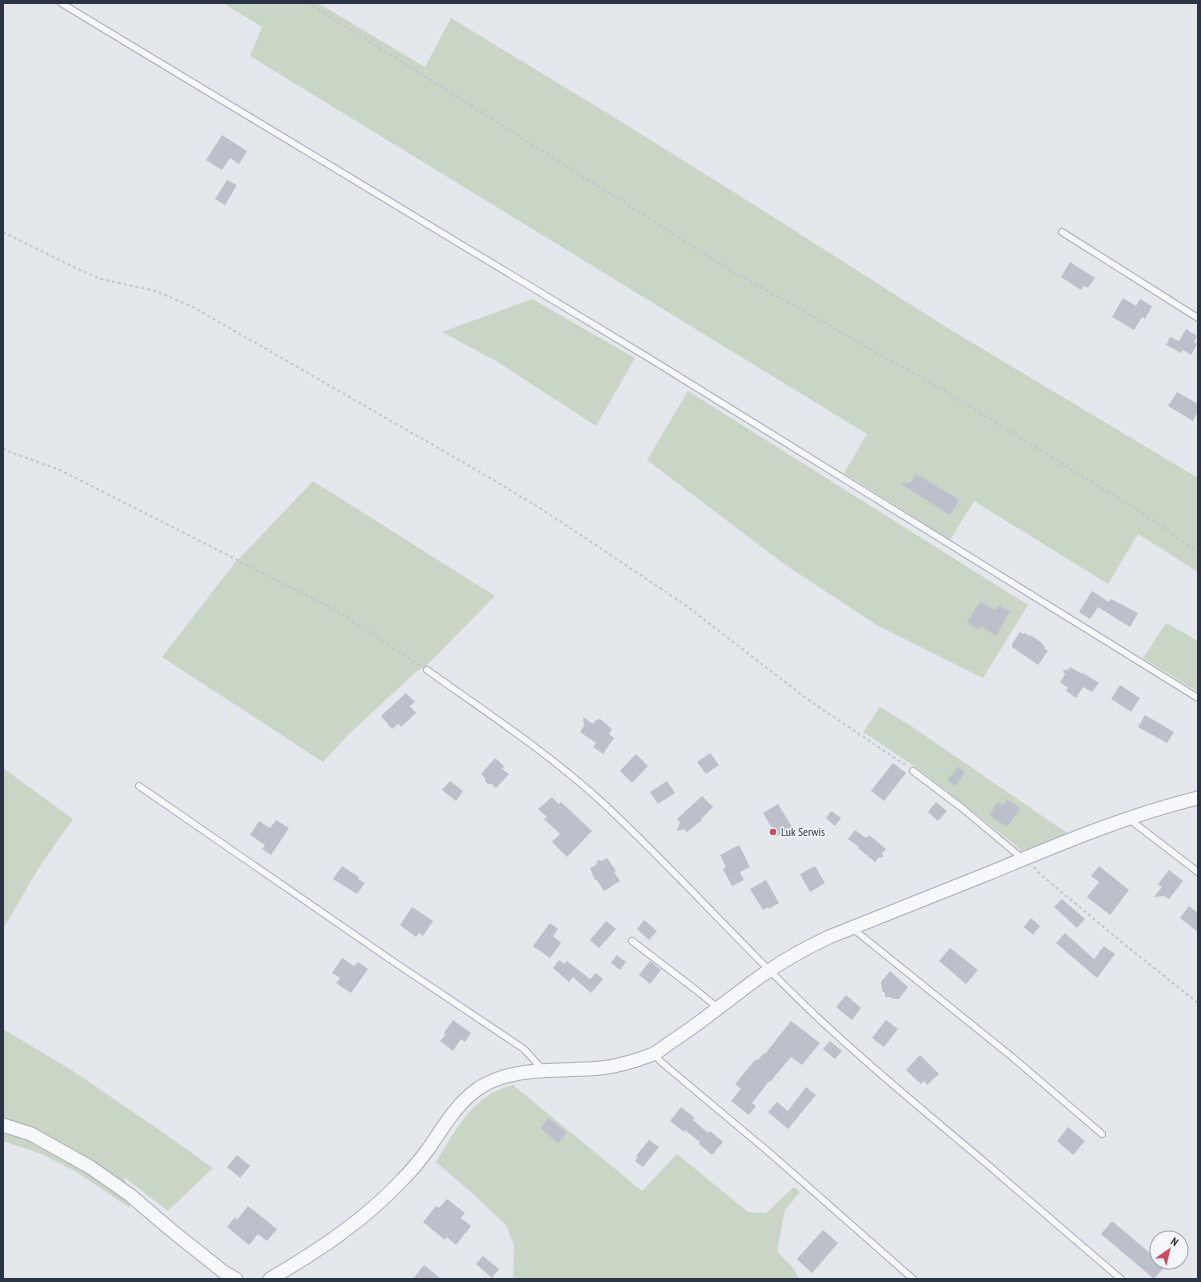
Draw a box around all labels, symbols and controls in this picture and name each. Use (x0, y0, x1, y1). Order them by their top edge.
place label: Luk Serwis (781, 824, 825, 839)
marker: Luk Serwis (768, 827, 778, 837)
north arrow (1149, 1230, 1189, 1270)
text: N (1168, 1234, 1181, 1249)

